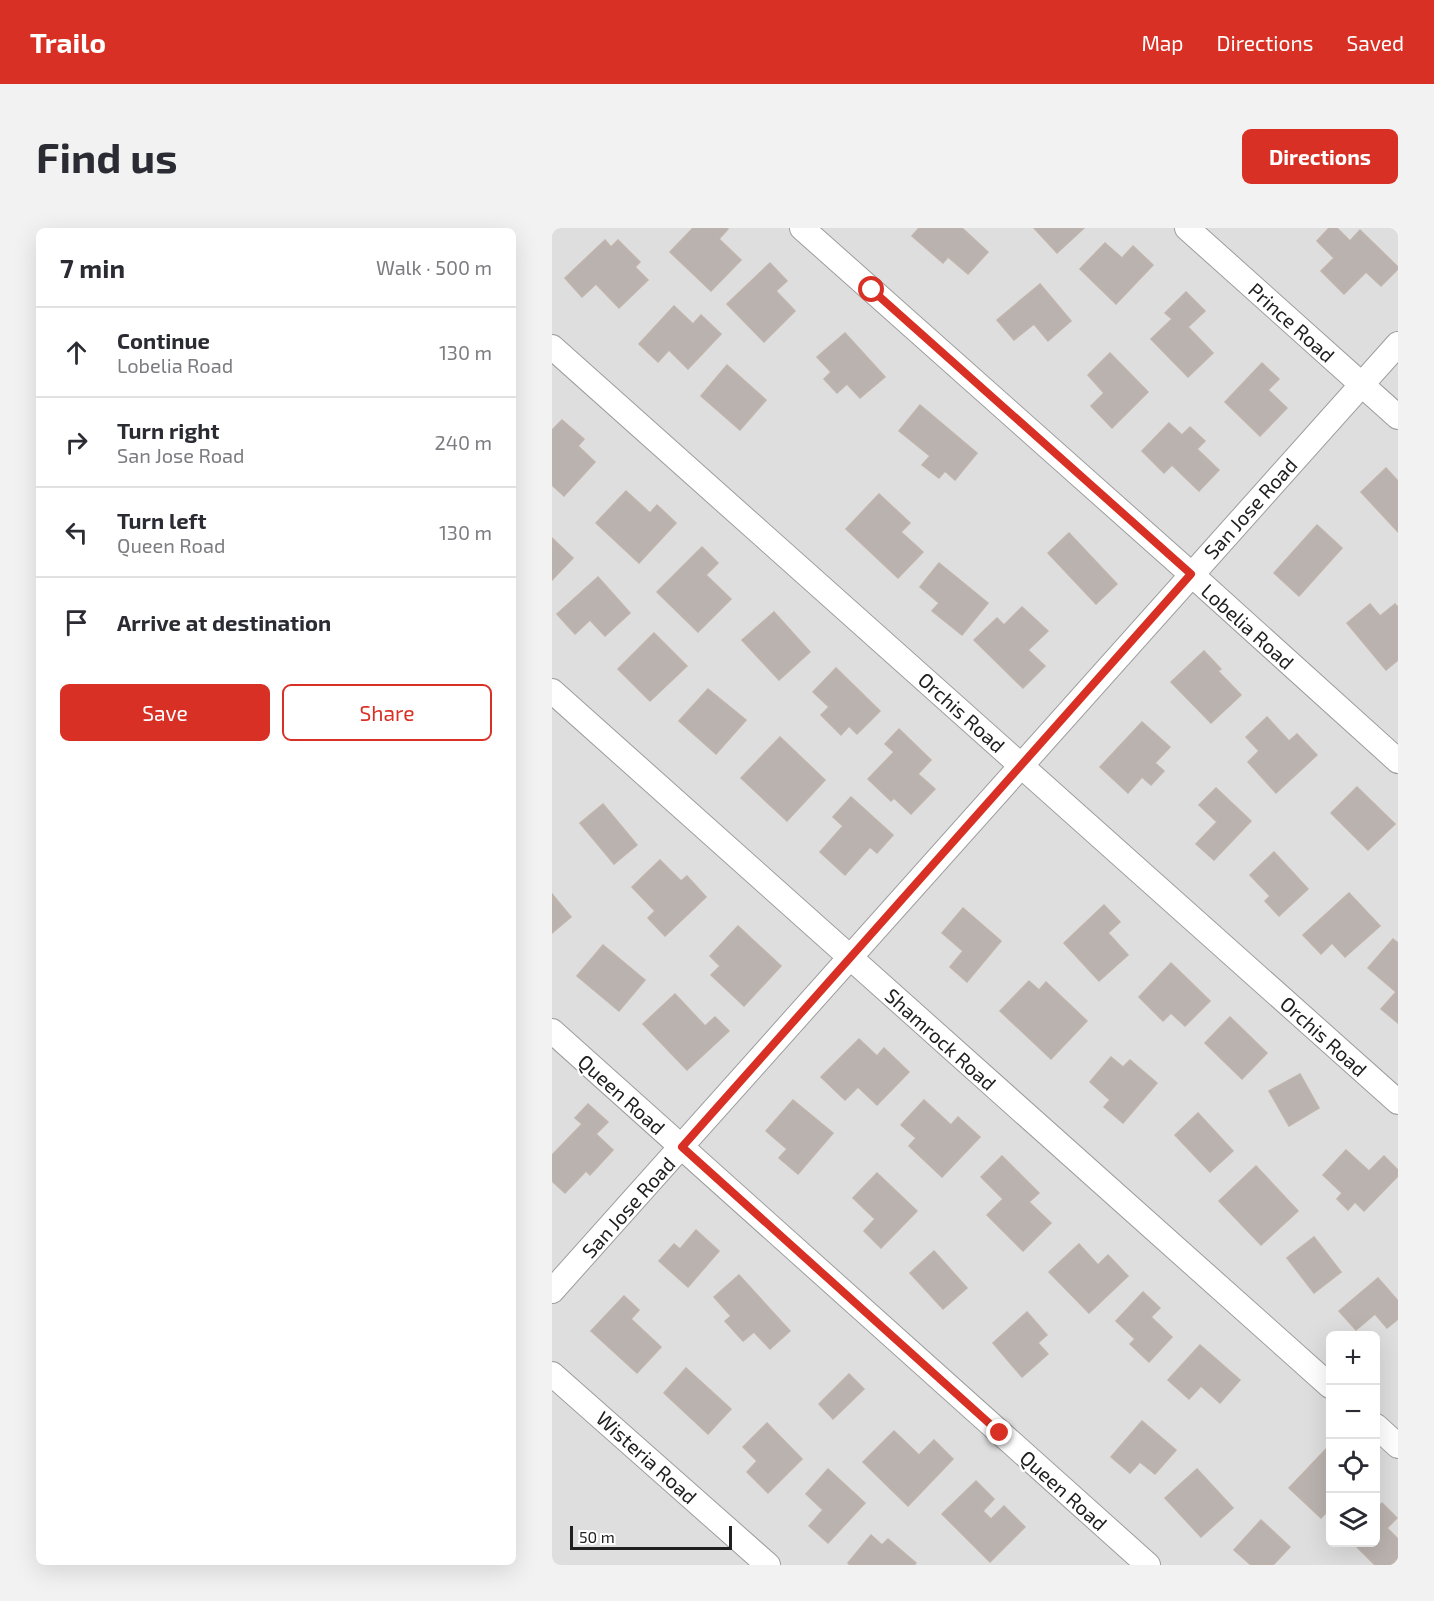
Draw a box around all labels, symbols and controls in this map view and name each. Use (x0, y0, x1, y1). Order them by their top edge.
text: Trailo (30, 25, 106, 59)
text: Map (1141, 30, 1184, 55)
text: Directions (1217, 30, 1313, 55)
text: Saved (1346, 30, 1404, 55)
button: Directions (1242, 129, 1398, 184)
text: Find us (36, 131, 178, 181)
text: 7 min (60, 252, 125, 283)
text: Walk · 500 m (376, 255, 492, 279)
route start (858, 276, 884, 302)
street label: Prince Road (1244, 277, 1340, 367)
text: Continue (117, 327, 210, 353)
icon: ahead (60, 336, 93, 369)
text: 130 m (439, 340, 492, 364)
text: Lobelia Road (117, 353, 233, 377)
text: Turn right (117, 417, 219, 443)
icon: right (60, 426, 93, 459)
text: 240 m (434, 430, 492, 454)
text: San Jose Road (117, 443, 244, 467)
street label: San Jose Road (1198, 453, 1302, 563)
text: Turn left (117, 507, 206, 533)
icon: left (60, 516, 93, 549)
text: 130 m (439, 520, 492, 544)
text: Queen Road (117, 533, 225, 557)
street label: Lobelia Road (1197, 578, 1299, 674)
icon: arrive (60, 606, 93, 639)
text: Arrive at destination (117, 609, 331, 635)
street label: Orchis Road (914, 667, 1010, 757)
button: Save (60, 684, 270, 741)
button: Share (282, 684, 492, 741)
street label: Shamrock Road (881, 983, 1001, 1095)
street label: Orchis Road (1276, 991, 1372, 1081)
street label: Queen Road (574, 1049, 670, 1139)
street label: San Jose Road (576, 1152, 680, 1262)
map controls (1326, 1331, 1380, 1547)
button: + (1326, 1331, 1380, 1385)
button: − (1326, 1385, 1380, 1439)
street label: Wisteria Road (592, 1406, 702, 1508)
route end (986, 1419, 1012, 1445)
button: locate (1326, 1439, 1380, 1493)
street label: Queen Road (1016, 1445, 1112, 1535)
button: layers (1326, 1493, 1380, 1547)
scale bar (570, 1523, 732, 1550)
text: 50 m (579, 1527, 615, 1546)

